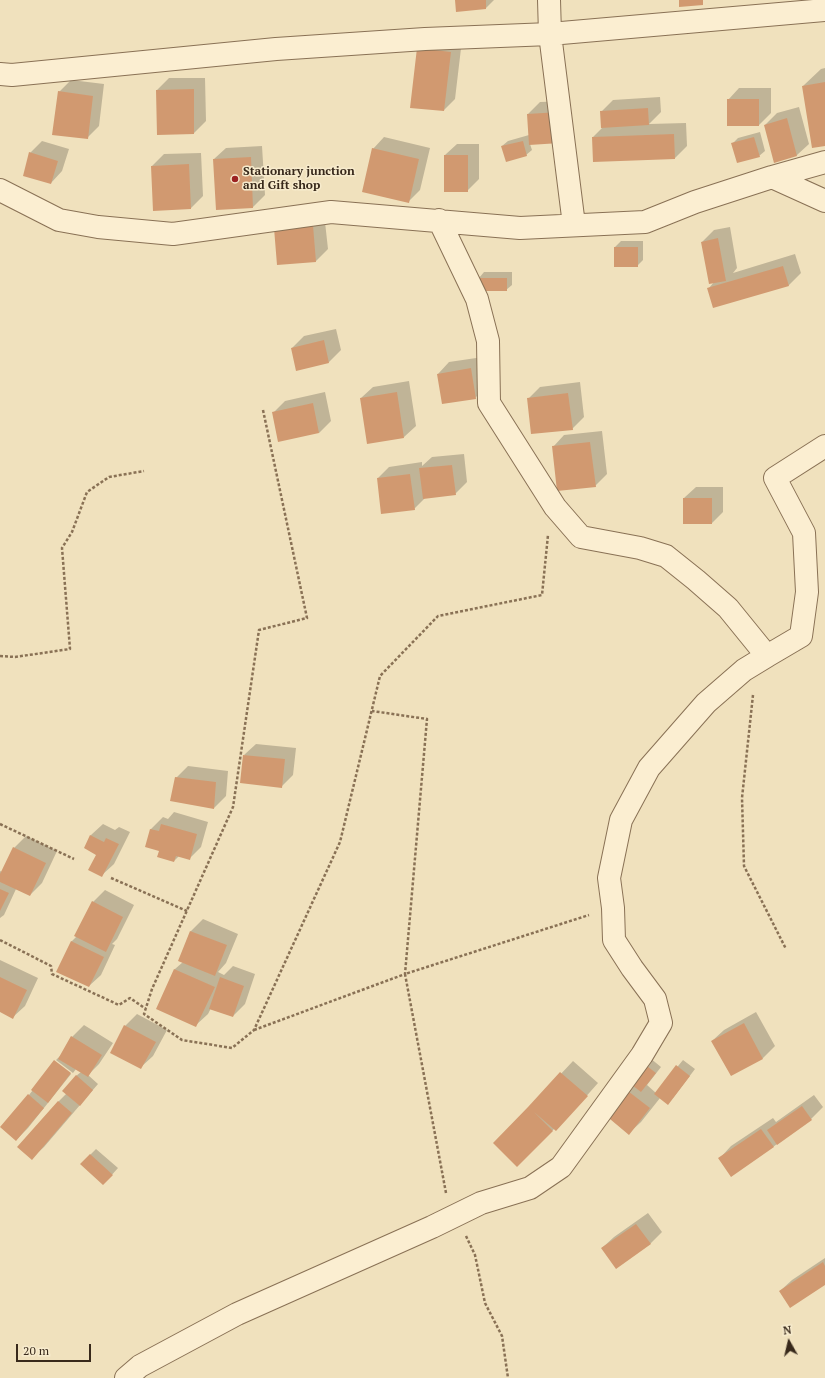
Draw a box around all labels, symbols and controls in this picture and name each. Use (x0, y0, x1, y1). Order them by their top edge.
place label: Stationary junction and Gift shop (243, 165, 355, 193)
marker: Stationary junction and Gift shop (230, 174, 240, 184)
north arrow (769, 1322, 809, 1362)
text: N (782, 1323, 792, 1338)
scale bar (18, 1336, 93, 1362)
text: 20 m (23, 1343, 49, 1358)

